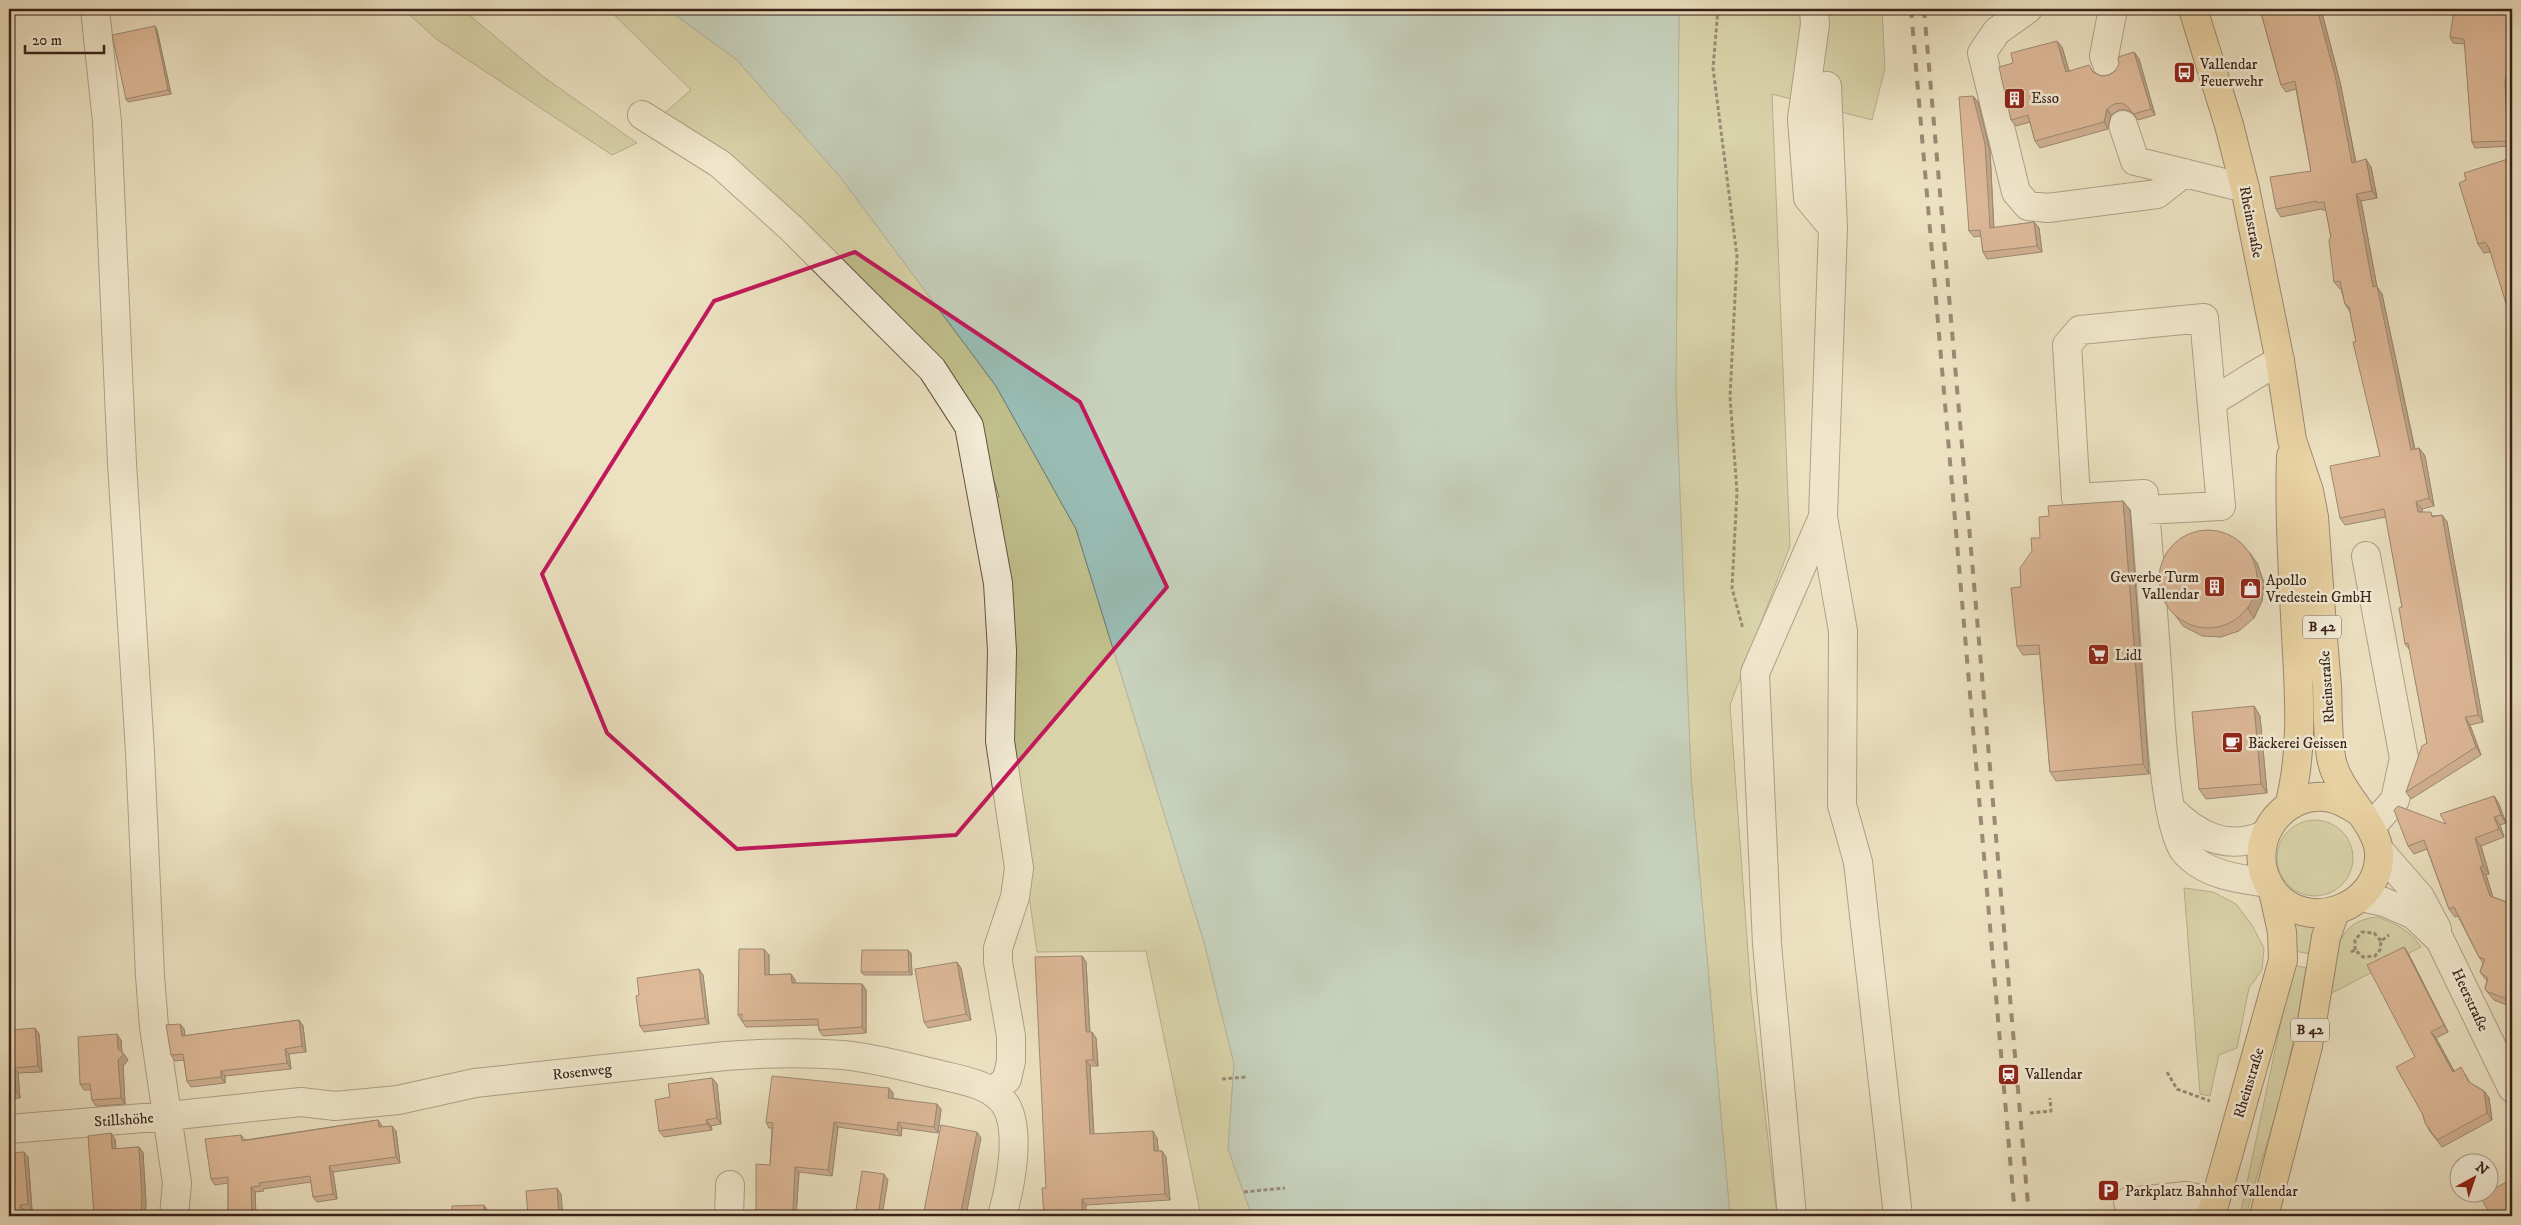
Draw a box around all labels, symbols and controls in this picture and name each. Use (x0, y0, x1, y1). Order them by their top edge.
scale bar (25, 22, 104, 54)
text: 20 m (32, 31, 62, 50)
place label: Vallendar Feuerwehr (2199, 55, 2264, 91)
bus stop icon: Vallendar Feuerwehr (2172, 61, 2196, 85)
building icon: Esso (2003, 86, 2027, 110)
place label: Esso (2031, 89, 2059, 108)
street label: Rheinstraße (2235, 184, 2267, 260)
place label: Gewerbe Turm Vallendar (2110, 568, 2199, 604)
place label: Apollo Vredestein GmbH (2265, 571, 2372, 607)
building icon: Gewerbe Turm Vallendar (2203, 574, 2227, 598)
shop icon: Apollo Vredestein GmbH (2238, 577, 2262, 601)
road number: B 42 (2303, 616, 2341, 638)
supermarket icon: Lidl (2087, 643, 2111, 667)
place label: Lidl (2115, 646, 2142, 665)
street label: Rheinstraße (2315, 650, 2339, 724)
cafe icon: Bäckerei Geissen (2220, 731, 2244, 755)
place label: Bäckerei Geissen (2248, 734, 2348, 753)
street label: Heerstraße (2447, 965, 2493, 1035)
road number: B 42 (2291, 1018, 2329, 1042)
street label: Rheinstraße (2229, 1045, 2269, 1121)
street label: Rosenweg (552, 1059, 613, 1085)
station icon: Vallendar (1997, 1062, 2021, 1086)
place label: Vallendar (2024, 1065, 2083, 1084)
street label: Stillshöhe (94, 1108, 154, 1132)
north arrow (2448, 1152, 2498, 1202)
text: N (2472, 1158, 2492, 1180)
parking icon: Parkplatz Bahnhof Vallendar (2097, 1179, 2121, 1203)
place label: Parkplatz Bahnhof Vallendar (2125, 1182, 2298, 1201)

